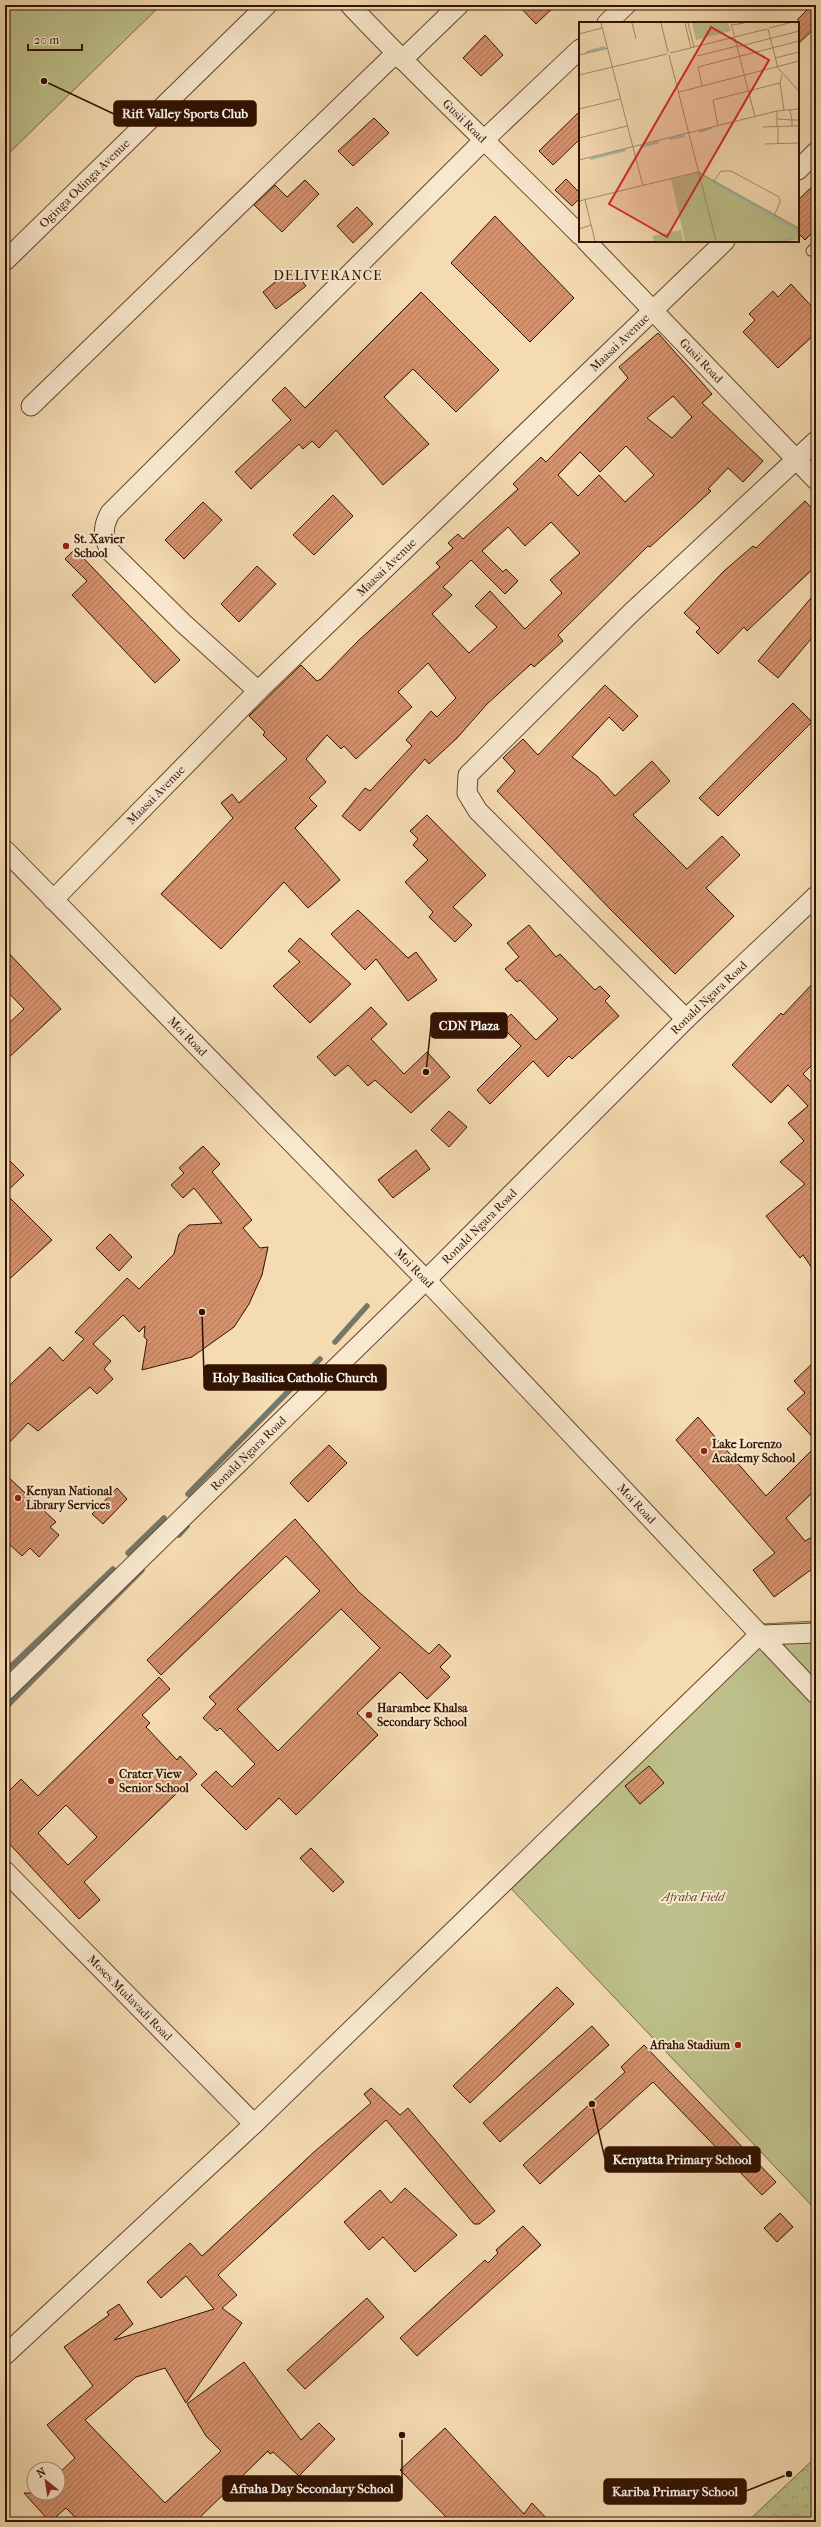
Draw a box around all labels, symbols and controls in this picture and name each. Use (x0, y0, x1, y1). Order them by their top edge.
inset map (579, 22, 799, 242)
scale bar (28, 26, 82, 52)
text: 20 m (34, 33, 59, 47)
street label: Gusii Road (440, 96, 490, 146)
callout: Rift Valley Sports Club (114, 101, 256, 126)
text: Rift Valley Sports Club (122, 106, 248, 122)
street label: Oginga Odinga Avenue (36, 136, 133, 231)
district label: DELIVERANCE (273, 267, 383, 284)
street label: Maasai Avenue (587, 311, 652, 374)
street label: Gusii Road (677, 336, 726, 386)
place label: St. Xavier School (74, 532, 125, 560)
street label: Maasai Avenue (354, 536, 419, 599)
marker: St. Xavier School (61, 541, 71, 551)
street label: Maasai Avenue (124, 763, 188, 827)
street label: Ronald Ngara Road (668, 958, 750, 1037)
callout: CDN Plaza (431, 1013, 507, 1038)
street label: Moi Road (165, 1014, 210, 1059)
text: CDN Plaza (439, 1018, 500, 1033)
street label: Ronald Ngara Road (439, 1186, 520, 1267)
street label: Moi Road (392, 1245, 437, 1291)
callout: Holy Basilica Catholic Church (204, 1365, 386, 1390)
text: Holy Basilica Catholic Church (212, 1370, 378, 1386)
street label: Ronald Ngara Road (207, 1413, 289, 1494)
place label: Lake Lorenzo Academy School (711, 1437, 796, 1466)
marker: Lake Lorenzo Academy School (699, 1446, 709, 1456)
street label: Moi Road (615, 1481, 659, 1527)
place label: Kenyan National Library Services (26, 1484, 113, 1513)
marker: Kenyan National Library Services (13, 1493, 23, 1503)
place label: Harambee Khalsa Secondary School (377, 1701, 468, 1730)
marker: Harambee Khalsa Secondary School (364, 1710, 374, 1720)
place label: Crater View Senior School (119, 1767, 189, 1795)
marker: Crater View Senior School (106, 1776, 116, 1786)
park label: Afraha Field (660, 1890, 726, 1904)
street label: Moses Mudavadi Road (85, 1952, 175, 2044)
place label: Afraha Stadium (649, 2038, 731, 2052)
marker: Afraha Stadium (733, 2040, 743, 2050)
callout: Kenyatta Primary School (605, 2147, 760, 2172)
text: Kenyatta Primary School (612, 2152, 752, 2168)
north arrow (26, 2461, 66, 2501)
text: N (34, 2465, 49, 2480)
callout: Afraha Day Secondary School (223, 2476, 402, 2501)
callout: Kariba Primary School (604, 2479, 746, 2504)
text: Afraha Day Secondary School (229, 2481, 394, 2497)
text: Kariba Primary School (612, 2484, 738, 2500)

